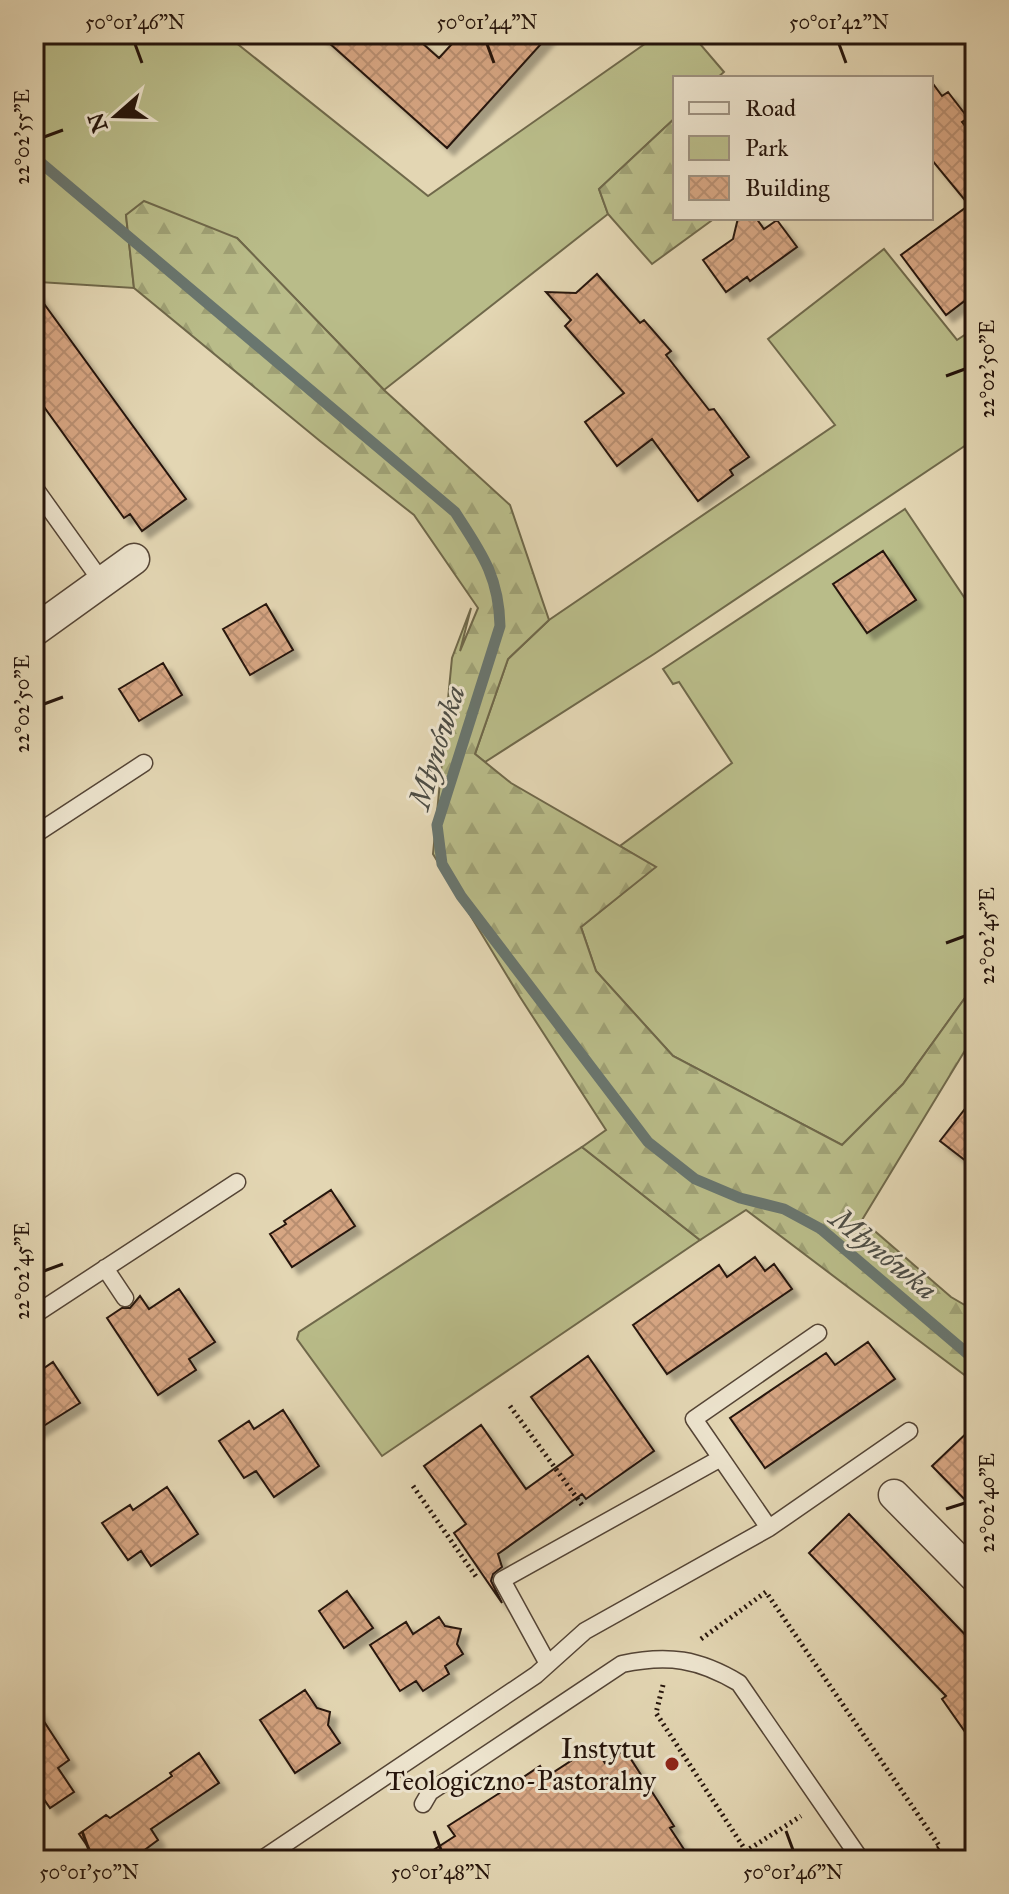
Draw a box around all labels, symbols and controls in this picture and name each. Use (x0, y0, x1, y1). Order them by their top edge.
text: 50°01'46"N (85, 10, 185, 34)
text: 50°01'44"N (436, 10, 538, 34)
text: 50°01'42"N (789, 10, 889, 34)
north arrow (76, 76, 156, 156)
legend (673, 76, 933, 220)
text: 22°02'55"E (10, 89, 34, 185)
text: Road (745, 93, 796, 123)
text: N (82, 109, 114, 136)
text: Park (745, 133, 789, 163)
text: Building (745, 173, 830, 203)
text: 22°02'50"E (975, 320, 999, 418)
text: 22°02'50"E (10, 655, 34, 753)
water label: Młynówka (400, 681, 473, 816)
text: 22°02'45"E (975, 887, 999, 985)
water label: Młynówka (821, 1198, 945, 1308)
text: 22°02'45"E (10, 1222, 34, 1320)
text: 22°02'40"E (975, 1453, 999, 1553)
place label: Instytut Teologiczno-Pastoralny (386, 1731, 657, 1798)
marker: Instytut Teologiczno-Pastoralny (663, 1755, 681, 1773)
text: 50°01'50"N (39, 1860, 139, 1884)
text: 50°01'48"N (391, 1860, 491, 1884)
text: 50°01'46"N (743, 1860, 843, 1884)

